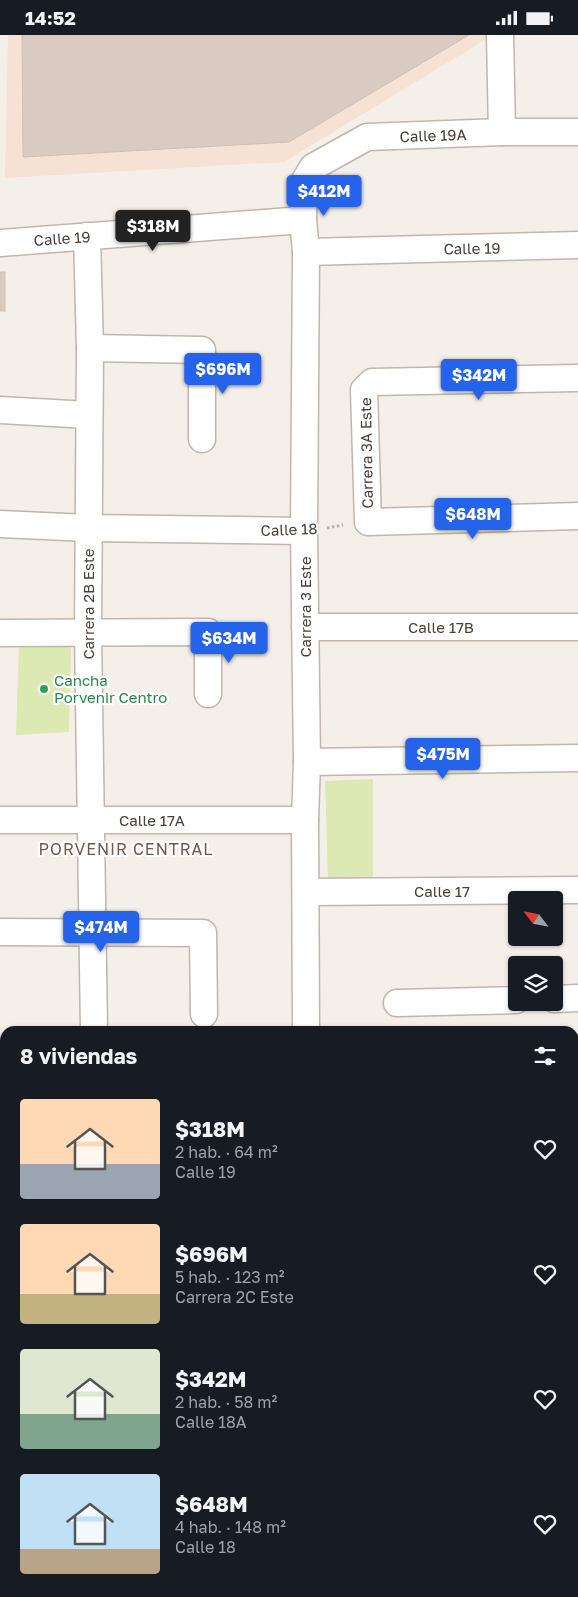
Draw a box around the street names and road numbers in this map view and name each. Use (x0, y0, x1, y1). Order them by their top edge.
street label: Calle 19A (399, 125, 467, 145)
street label: Calle 19 (33, 227, 91, 249)
street label: Calle 19 (443, 239, 501, 257)
street label: Carrera 3A Este (356, 397, 376, 509)
street label: Calle 18 (260, 519, 318, 539)
street label: Carrera 2B Este (79, 548, 97, 660)
street label: Carrera 3 Este (296, 556, 314, 658)
street label: Calle 17B (408, 618, 474, 636)
street label: Calle 17A (119, 811, 185, 829)
street label: Calle 17 (414, 882, 470, 900)

